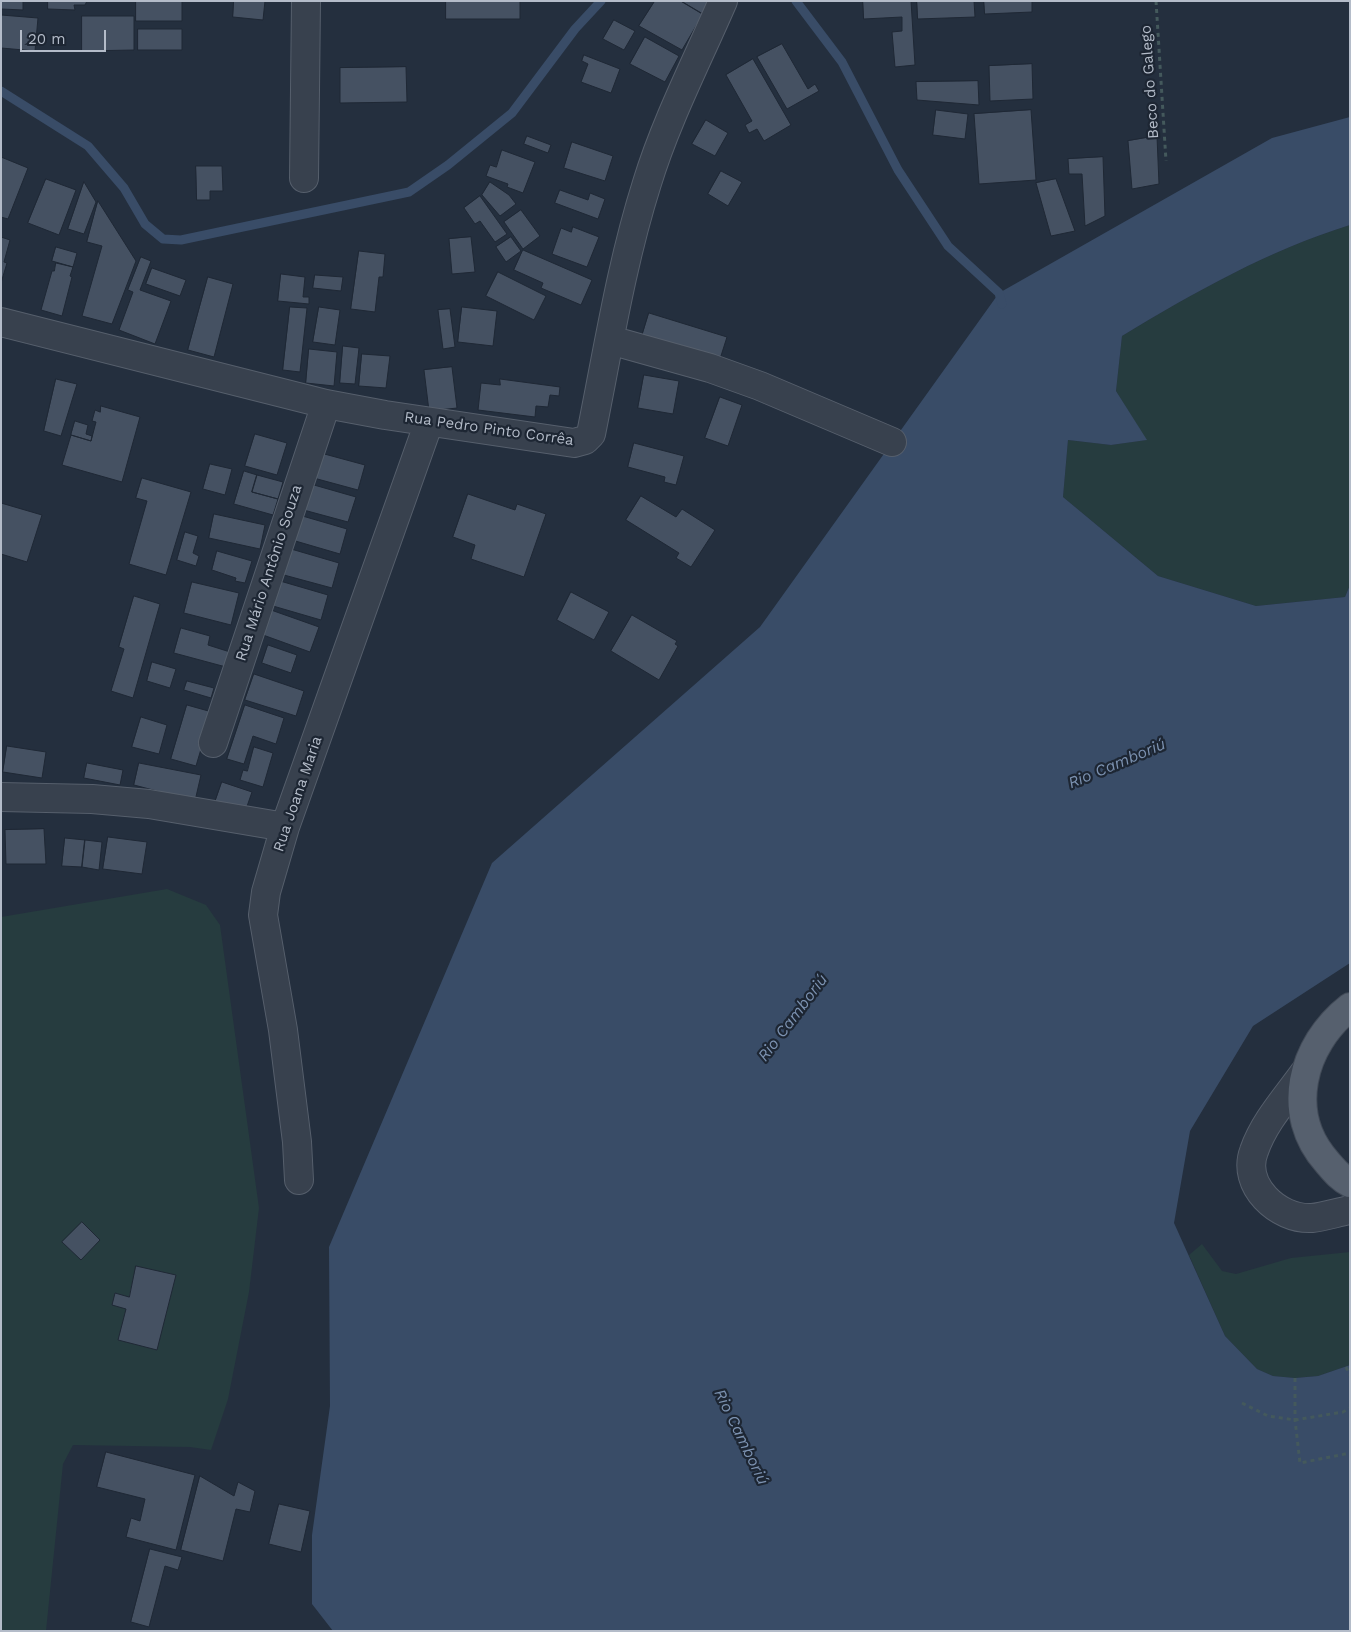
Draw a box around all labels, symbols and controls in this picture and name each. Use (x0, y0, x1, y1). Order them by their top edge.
scale bar (22, 20, 109, 52)
street label: Beco do Galego (1137, 24, 1163, 140)
text: 20 m (28, 30, 66, 48)
street label: Rua Pedro Pinto Corrêa (403, 408, 575, 450)
street label: Rua Mário Antônio Souza (232, 483, 306, 663)
street label: Rua Joana Maria (270, 734, 326, 854)
water label: Rio Camboriú (1065, 735, 1169, 793)
water label: Rio Camboriú (754, 971, 832, 1065)
water label: Rio Camboriú (710, 1386, 772, 1488)

